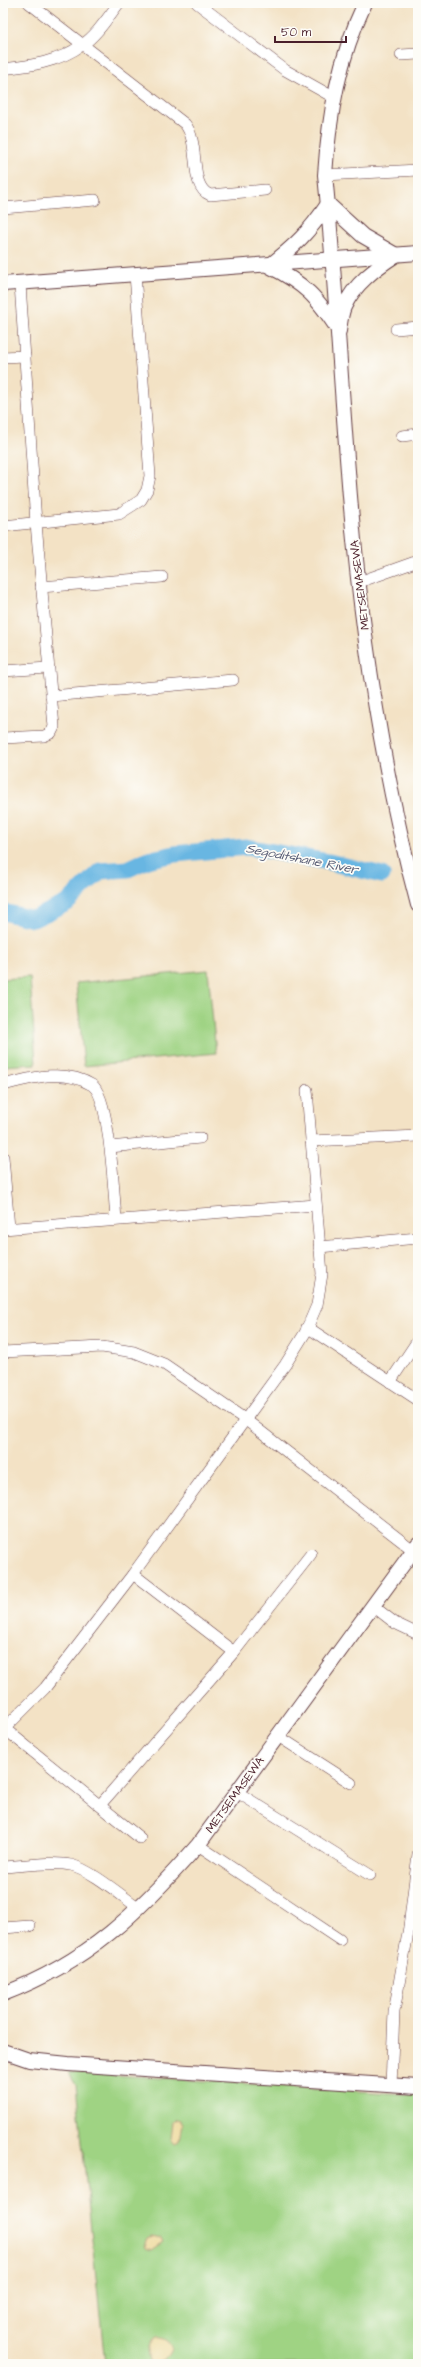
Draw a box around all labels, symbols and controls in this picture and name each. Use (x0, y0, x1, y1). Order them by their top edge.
scale bar (275, 18, 346, 44)
text: 50 m (281, 24, 312, 41)
street label: METSEMASEWA (346, 539, 374, 631)
water label: Segoditshane River (244, 839, 361, 880)
street label: METSEMASEWA (201, 1753, 269, 1837)

